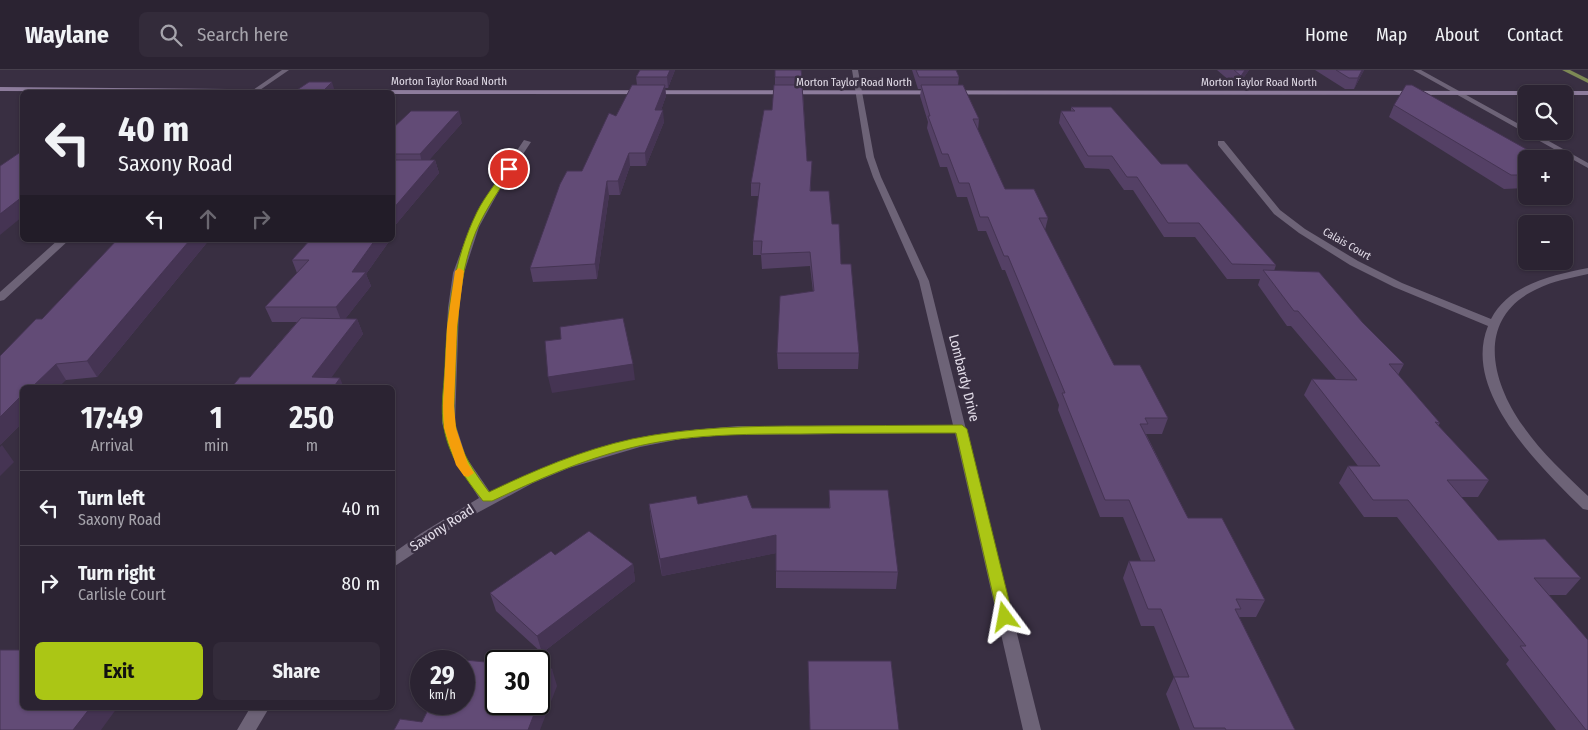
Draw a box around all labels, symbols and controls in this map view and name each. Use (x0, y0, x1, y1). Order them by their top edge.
search box (139, 12, 489, 57)
text: Waylane (25, 21, 109, 49)
icon: search (157, 21, 185, 49)
text: Search here (197, 23, 288, 46)
text: Home (1305, 24, 1348, 46)
text: Map (1376, 24, 1407, 46)
text: About (1435, 24, 1479, 46)
text: Contact (1507, 24, 1563, 46)
street label: Morton Taylor Road North (391, 75, 507, 88)
street label: Morton Taylor Road North (796, 76, 912, 89)
street label: Morton Taylor Road North (1201, 76, 1317, 89)
map controls (1518, 85, 1573, 270)
button: search (1518, 85, 1573, 140)
text: 40 m (118, 108, 189, 150)
icon: left (35, 110, 100, 175)
pin (488, 148, 530, 190)
text: Saxony Road (118, 150, 233, 177)
button: + (1518, 150, 1573, 205)
icon: arrive (495, 155, 523, 183)
icon: left (141, 205, 169, 233)
icon: ahead (194, 205, 222, 233)
icon: right (247, 205, 275, 233)
button: − (1518, 215, 1573, 270)
street label: Calais Court (1321, 225, 1374, 263)
street label: Lombardy Drive (945, 333, 983, 423)
text: 17:49 (81, 400, 143, 436)
text: 1 (210, 400, 223, 436)
text: 250 (289, 400, 334, 436)
text: Arrival (91, 436, 133, 455)
text: min (204, 436, 229, 455)
text: m (306, 436, 318, 455)
text: Turn left (78, 487, 145, 510)
icon: left (35, 494, 63, 522)
text: 40 m (342, 497, 380, 520)
street label: Saxony Road (407, 501, 477, 555)
text: Saxony Road (78, 510, 161, 529)
text: Turn right (78, 562, 155, 585)
icon: right (35, 569, 63, 597)
text: 80 m (342, 572, 380, 595)
text: Carlisle Court (78, 585, 166, 604)
position arrow (978, 590, 1030, 642)
button: Exit (35, 642, 203, 700)
button: Share (213, 642, 380, 700)
speed limit sign: 30 (485, 650, 550, 715)
text: 29 (430, 661, 455, 691)
text: km/h (429, 688, 456, 702)

